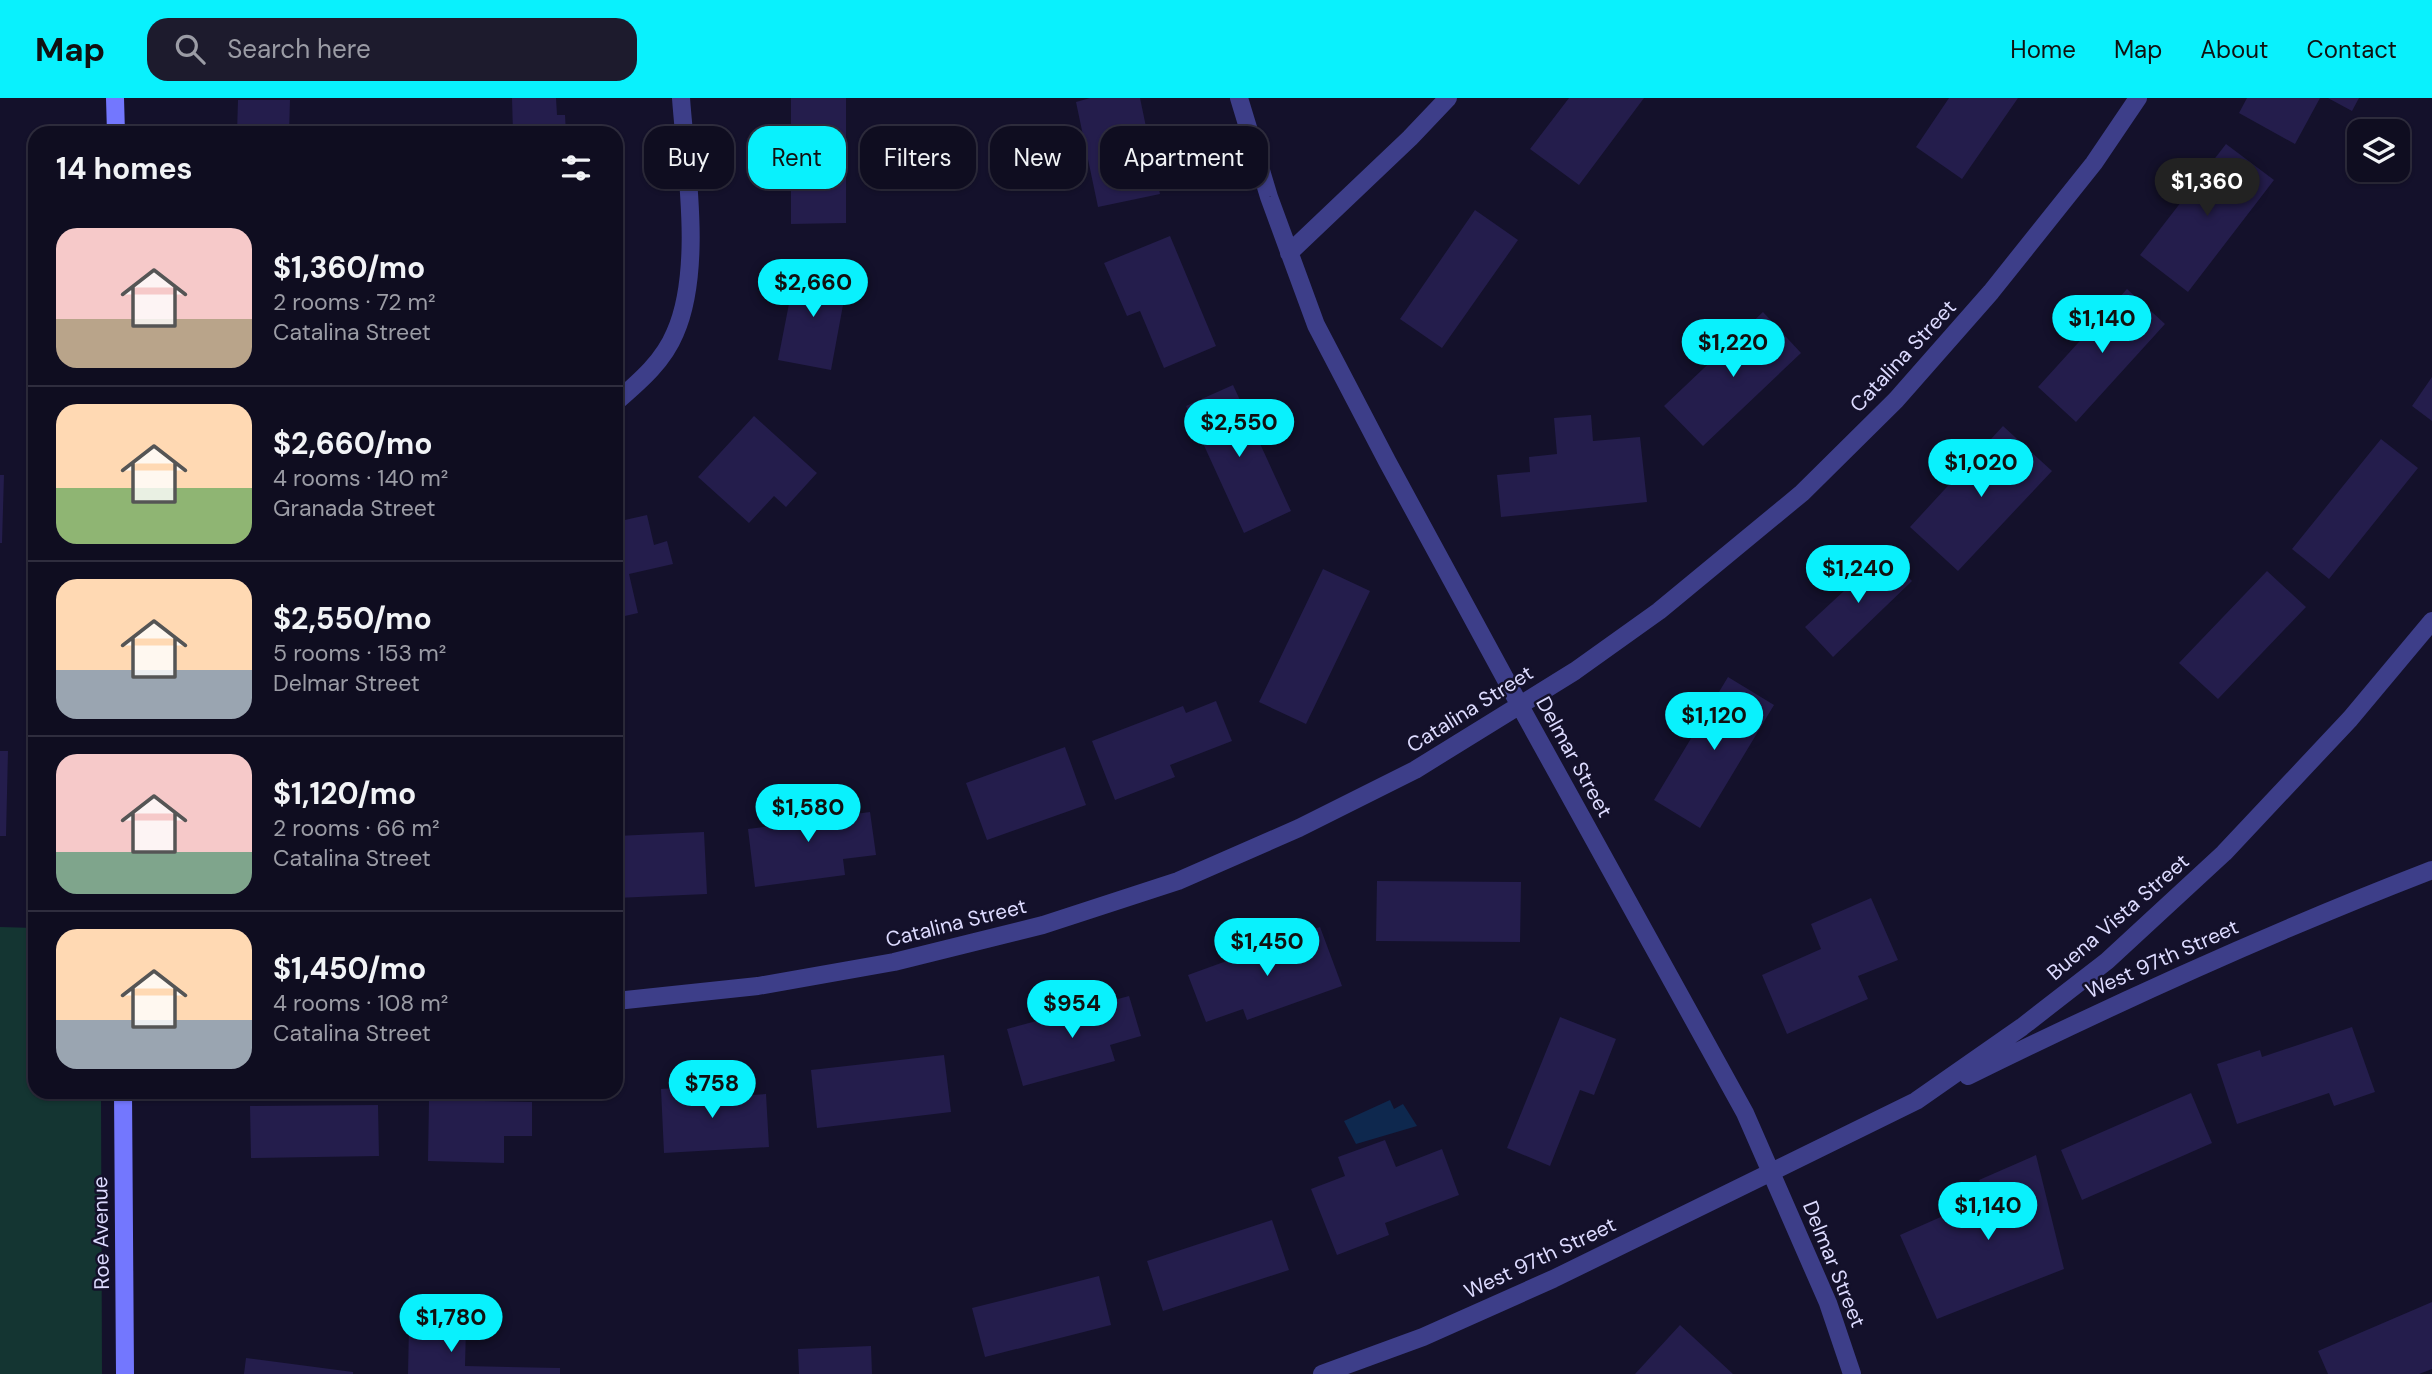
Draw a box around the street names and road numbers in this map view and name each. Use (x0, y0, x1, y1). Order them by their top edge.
street label: Catalina Street (1844, 294, 1962, 418)
street label: Catalina Street (1401, 659, 1539, 759)
street label: Delmar Street (1529, 692, 1619, 822)
street label: Buena Vista Street (2041, 848, 2195, 986)
street label: Catalina Street (883, 892, 1029, 954)
street label: West 97th Street (2081, 913, 2243, 1005)
street label: Roe Avenue (86, 1176, 116, 1290)
street label: Delmar Street (1796, 1197, 1872, 1331)
street label: West 97th Street (1460, 1211, 1620, 1305)

